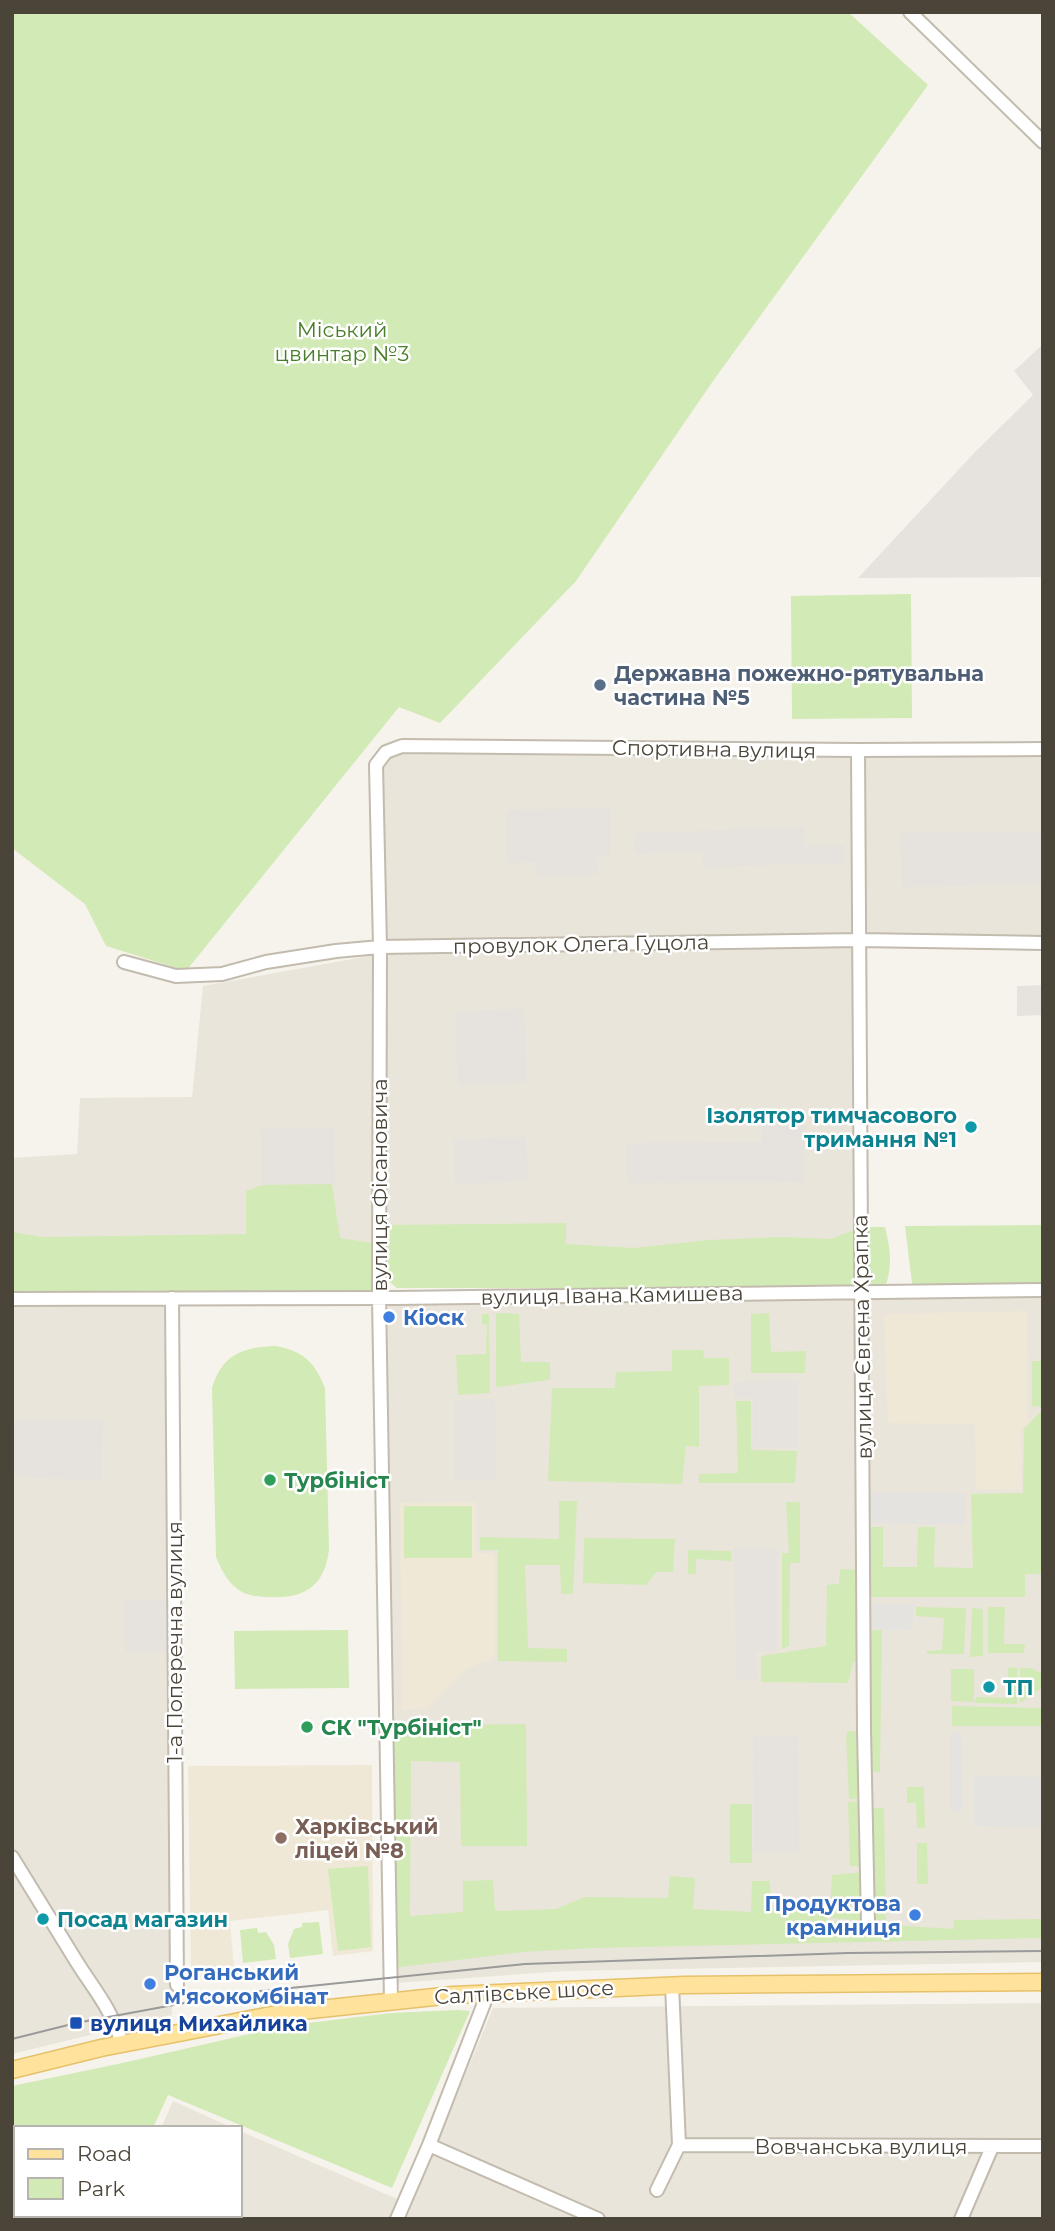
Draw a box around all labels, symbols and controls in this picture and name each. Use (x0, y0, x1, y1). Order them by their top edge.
park label: Міський цвинтар №3 (275, 317, 409, 366)
place label: Державна пожежно-рятувальна частина №5 (614, 661, 984, 710)
marker: Державна пожежно-рятувальна частина №5 (592, 677, 608, 693)
street label: Спортивна вулиця (612, 735, 816, 763)
street label: провулок Олега Гуцола (453, 929, 709, 959)
street label: вулиця Фісановича (367, 1079, 392, 1291)
place label: Ізолятор тимчасового тримання №1 (706, 1103, 957, 1152)
marker: Ізолятор тимчасового тримання №1 (963, 1119, 979, 1135)
street label: вулиця Євгена Храпка (847, 1214, 877, 1460)
street label: вулиця Івана Камишева (480, 1280, 744, 1310)
place label: Кіоск (403, 1305, 465, 1330)
marker: Кіоск (381, 1309, 397, 1325)
place label: Турбініст (284, 1468, 390, 1493)
marker: Турбініст (262, 1472, 278, 1488)
street label: 1-а Поперечна вулиця (162, 1521, 187, 1763)
place label: ТП (1003, 1675, 1033, 1700)
marker: ТП (981, 1679, 997, 1695)
place label: СК "Турбініст" (321, 1715, 482, 1740)
marker: СК "Турбініст" (299, 1719, 315, 1735)
place label: Харківський ліцей №8 (295, 1814, 438, 1863)
marker: Харківський ліцей №8 (273, 1830, 289, 1846)
place label: Продуктова крамниця (765, 1891, 901, 1940)
place label: Посад магазин (57, 1907, 228, 1932)
marker: Продуктова крамниця (907, 1907, 923, 1923)
marker: Посад магазин (35, 1911, 51, 1927)
place label: Роганський м'ясокомбінат (164, 1960, 329, 2009)
street label: Салтівське шосе (433, 1975, 615, 2009)
marker: Роганський м'ясокомбінат (142, 1976, 158, 1992)
place label: вулиця Михайлика (90, 2011, 308, 2036)
marker: вулиця Михайлика (68, 2015, 84, 2031)
legend (14, 2126, 242, 2217)
street label: Вовчанська вулиця (754, 2134, 968, 2159)
text: Road (77, 2141, 132, 2166)
text: Park (77, 2176, 125, 2201)

